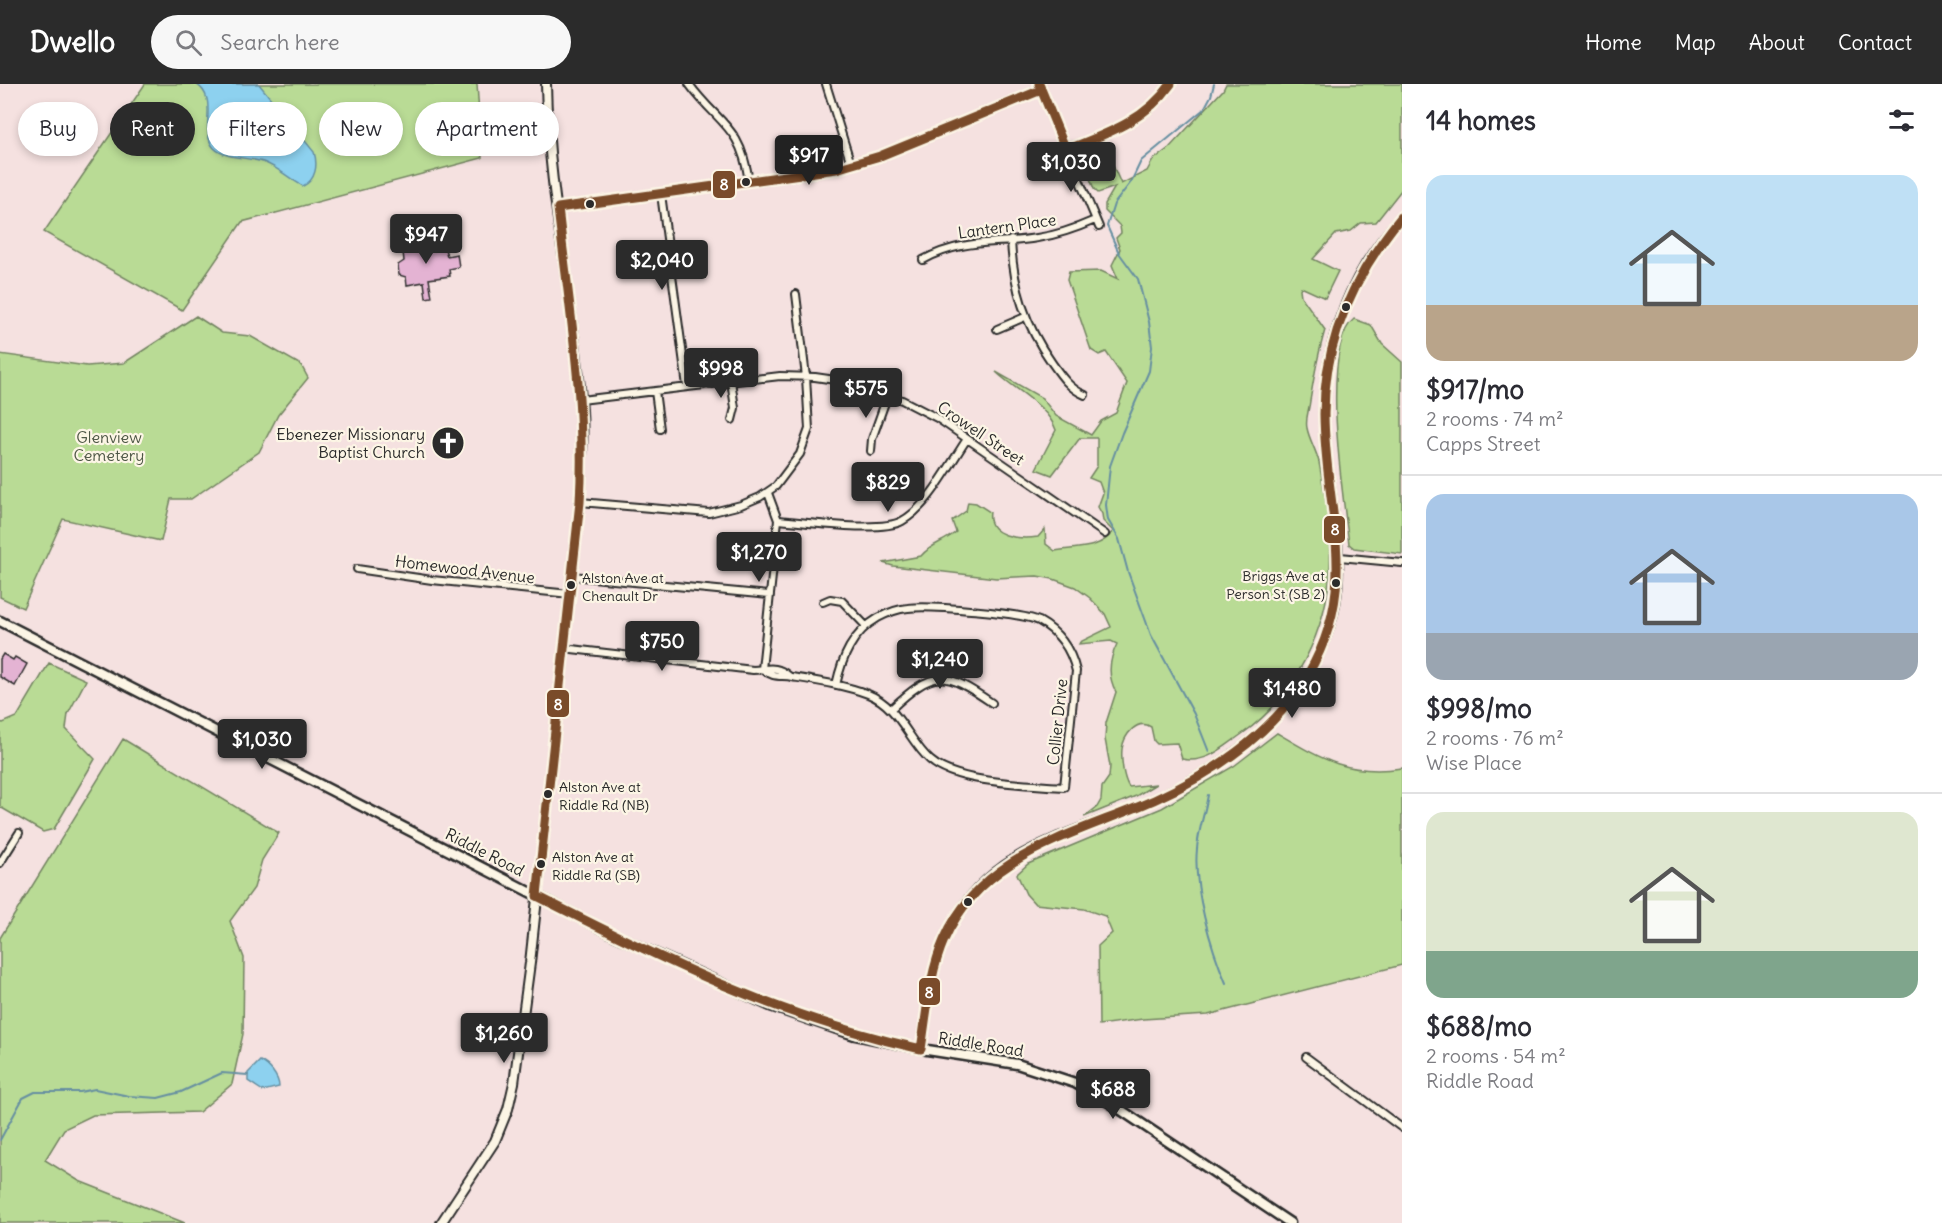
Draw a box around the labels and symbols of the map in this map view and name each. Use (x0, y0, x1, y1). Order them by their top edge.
pin: $917 (773, 135, 845, 186)
pin: $1,030 (1022, 142, 1120, 193)
line badge: 8 (712, 170, 736, 199)
text: 8 (719, 174, 729, 194)
unlabelled marker (740, 176, 752, 188)
unlabelled marker (584, 198, 596, 210)
street label: Lantern Place (957, 209, 1057, 243)
pin: $947 (390, 214, 462, 265)
pin: $2,040 (613, 240, 711, 291)
unlabelled marker (1340, 301, 1352, 313)
pin: $998 (685, 348, 757, 399)
pin: $575 (830, 368, 902, 419)
street label: Crowell Street (934, 397, 1029, 470)
place label: Ebenezer Missionary Baptist Church (276, 424, 425, 462)
church icon: Ebenezer Missionary Baptist Church (430, 425, 466, 461)
park label: Glenview Cemetery (74, 427, 144, 465)
pin: $829 (852, 462, 924, 513)
line badge: 8 (1323, 515, 1346, 544)
text: 8 (1330, 519, 1340, 539)
pin: $1,270 (710, 532, 808, 583)
street label: Homewood Avenue (394, 551, 536, 587)
place label: Briggs Ave at Person St (SB 2) (1226, 567, 1325, 603)
place label: Alston Ave at Chenault Dr (582, 569, 664, 605)
marker: Briggs Ave at Person St (SB 2) (1330, 577, 1342, 589)
marker: Alston Ave at Chenault Dr (565, 579, 577, 591)
pin: $750 (626, 621, 698, 672)
pin: $1,240 (891, 639, 989, 690)
pin: $1,480 (1243, 668, 1341, 719)
street label: Collier Drive (1043, 678, 1071, 766)
line badge: 8 (546, 689, 570, 718)
text: 8 (553, 694, 563, 714)
pin: $1,030 (213, 719, 311, 770)
place label: Alston Ave at Riddle Rd (NB) (559, 778, 649, 814)
marker: Alston Ave at Riddle Rd (NB) (542, 788, 554, 800)
street label: Riddle Road (442, 824, 528, 880)
place label: Alston Ave at Riddle Rd (SB) (552, 848, 640, 884)
marker: Alston Ave at Riddle Rd (SB) (535, 858, 547, 870)
unlabelled marker (962, 896, 974, 908)
line badge: 8 (918, 977, 941, 1006)
text: 8 (924, 982, 934, 1002)
pin: $1,260 (455, 1013, 553, 1064)
street label: Riddle Road (937, 1027, 1025, 1061)
pin: $688 (1077, 1069, 1149, 1120)

